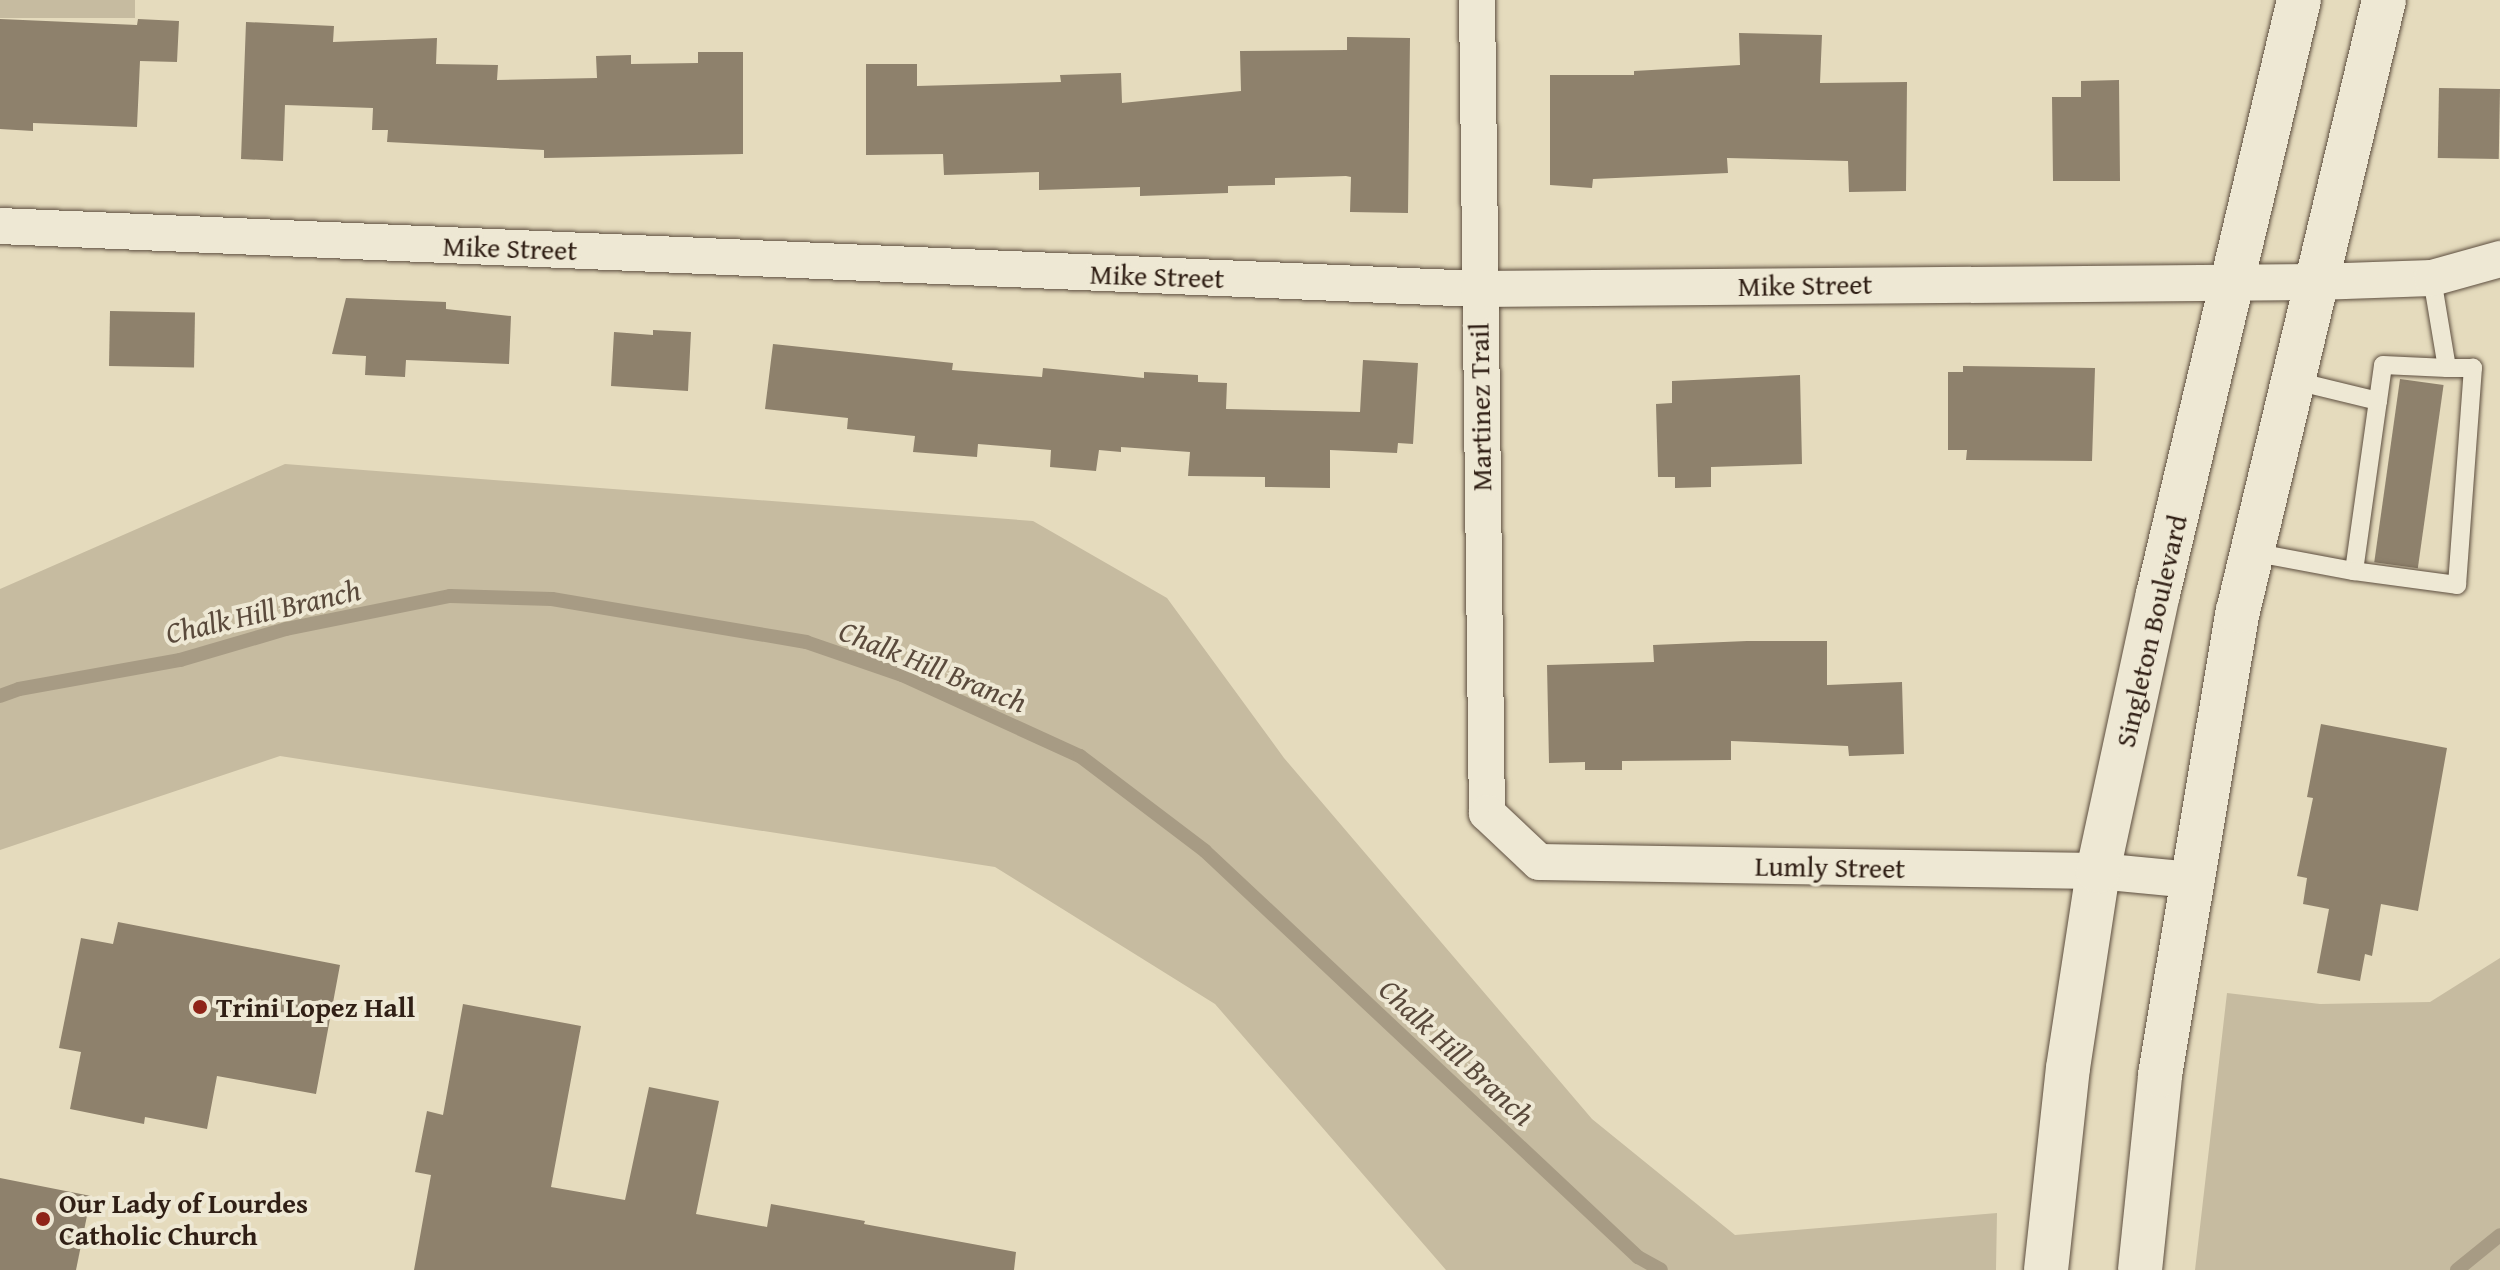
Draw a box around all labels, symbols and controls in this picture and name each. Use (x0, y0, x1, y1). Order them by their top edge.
street label: Mike Street (442, 229, 578, 267)
street label: Mike Street (1089, 257, 1225, 295)
street label: Mike Street (1737, 267, 1873, 303)
street label: Martinez Trail (1462, 322, 1498, 492)
street label: Singleton Boulevard (2108, 512, 2194, 750)
water label: Chalk Hill Branch (162, 571, 364, 651)
water label: Chalk Hill Branch (834, 612, 1032, 720)
street label: Lumly Street (1754, 849, 1906, 885)
water label: Chalk Hill Branch (1372, 971, 1542, 1133)
place label: Trini Lopez Hall (216, 990, 415, 1024)
marker: Trini Lopez Hall (191, 998, 209, 1016)
place label: Our Lady of Lourdes Catholic Church (59, 1186, 308, 1252)
marker: Our Lady of Lourdes Catholic Church (34, 1210, 52, 1228)

